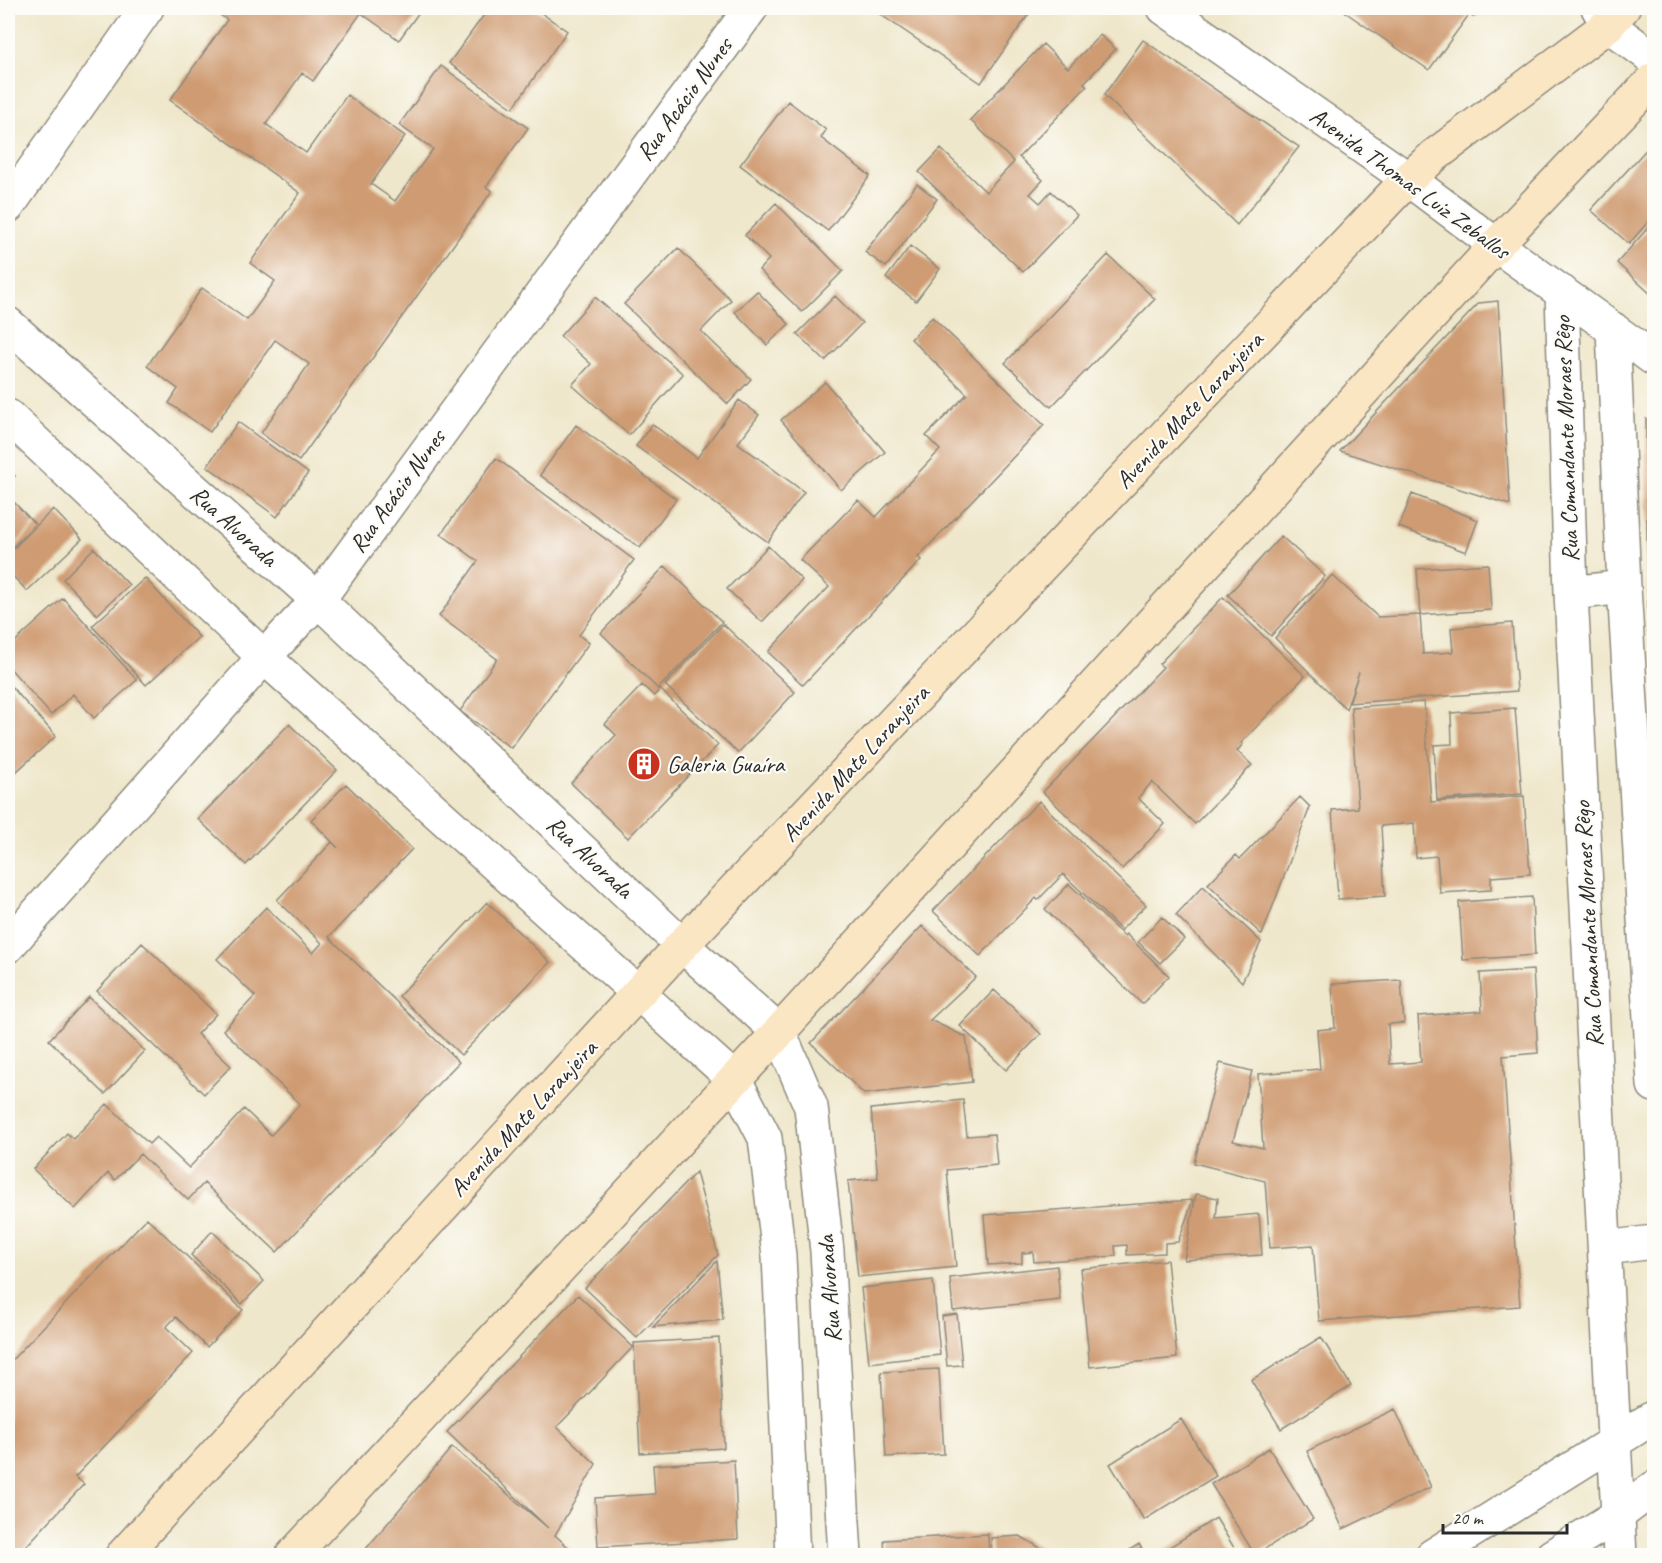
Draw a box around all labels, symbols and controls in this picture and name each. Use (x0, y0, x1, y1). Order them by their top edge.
street label: Rua Acácio Nunes (629, 30, 740, 166)
street label: Avenida Thomas Luiz Zeballos (1304, 100, 1517, 267)
street label: Rua Comandante Moraes Rêgo (1547, 314, 1585, 563)
street label: Avenida Mate Laranjeira (1109, 324, 1270, 495)
street label: Rua Acácio Nunes (342, 422, 453, 558)
street label: Rua Alvorada (184, 479, 285, 574)
street label: Avenida Mate Laranjeira (775, 677, 936, 848)
building icon: Galeria Guaíra (626, 746, 662, 782)
place label: Galeria Guaíra (667, 749, 786, 779)
street label: Rua Comandante Moraes Rêgo (1566, 799, 1609, 1048)
street label: Rua Alvorada (541, 809, 640, 905)
street label: Avenida Mate Laranjeira (443, 1032, 604, 1203)
street label: Rua Alvorada (810, 1233, 848, 1344)
scale bar (1443, 1497, 1568, 1535)
text: 20 m (1452, 1507, 1485, 1529)

